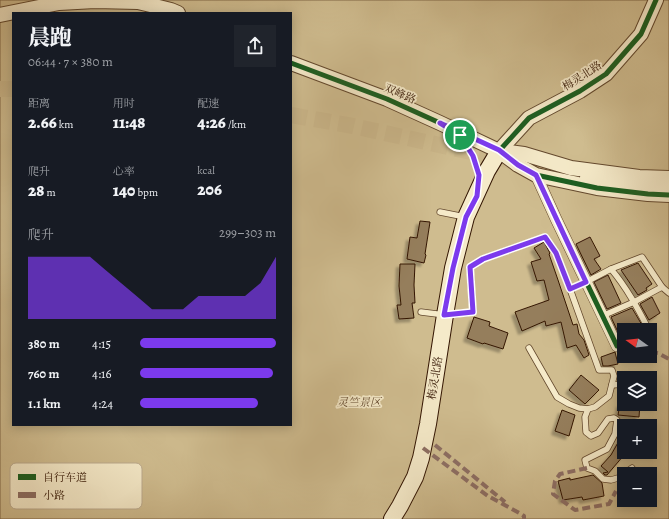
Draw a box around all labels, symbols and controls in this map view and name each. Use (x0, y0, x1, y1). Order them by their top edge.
text: 晨跑 (28, 23, 72, 53)
button: share (234, 25, 276, 67)
text: 06:44 · 7 × 380 m (28, 53, 113, 70)
street label: 梅灵北路 (559, 58, 605, 94)
street label: 双峰路 (382, 81, 418, 107)
text: 距离 (28, 96, 50, 111)
text: 用时 (113, 96, 135, 111)
text: 配速 (197, 96, 219, 111)
text: 2.66 (28, 111, 57, 134)
text: 11:48 (113, 111, 145, 134)
text: 4:26 (197, 111, 226, 134)
text: km (57, 117, 73, 132)
text: /km (226, 117, 246, 132)
pin (443, 118, 477, 152)
icon: arrive (449, 124, 471, 146)
text: kcal (197, 163, 215, 178)
text: 爬升 (28, 164, 50, 179)
text: 心率 (113, 164, 135, 179)
text: 206 (197, 178, 222, 201)
text: 28 (28, 179, 44, 202)
text: 140 (113, 179, 135, 202)
text: m (44, 185, 56, 200)
text: bpm (135, 185, 158, 200)
text: 299–303 m (219, 224, 276, 241)
text: 爬升 (28, 226, 54, 243)
north arrow (617, 323, 657, 363)
map controls (617, 323, 657, 507)
text: 380 m (28, 335, 60, 352)
text: 4:15 (92, 335, 111, 352)
street label: 梅灵北路 (424, 355, 446, 401)
text: 760 m (28, 365, 59, 382)
text: 4:16 (92, 365, 111, 382)
button: layers (617, 371, 657, 411)
text: 1.1 km (28, 395, 61, 412)
text: 4:24 (92, 395, 113, 412)
park label: 灵竺景区 (337, 395, 383, 410)
button: + (617, 419, 657, 459)
legend (10, 463, 142, 509)
button: − (617, 467, 657, 507)
text: 自行车道 (43, 470, 87, 485)
text: 小路 (43, 488, 65, 503)

